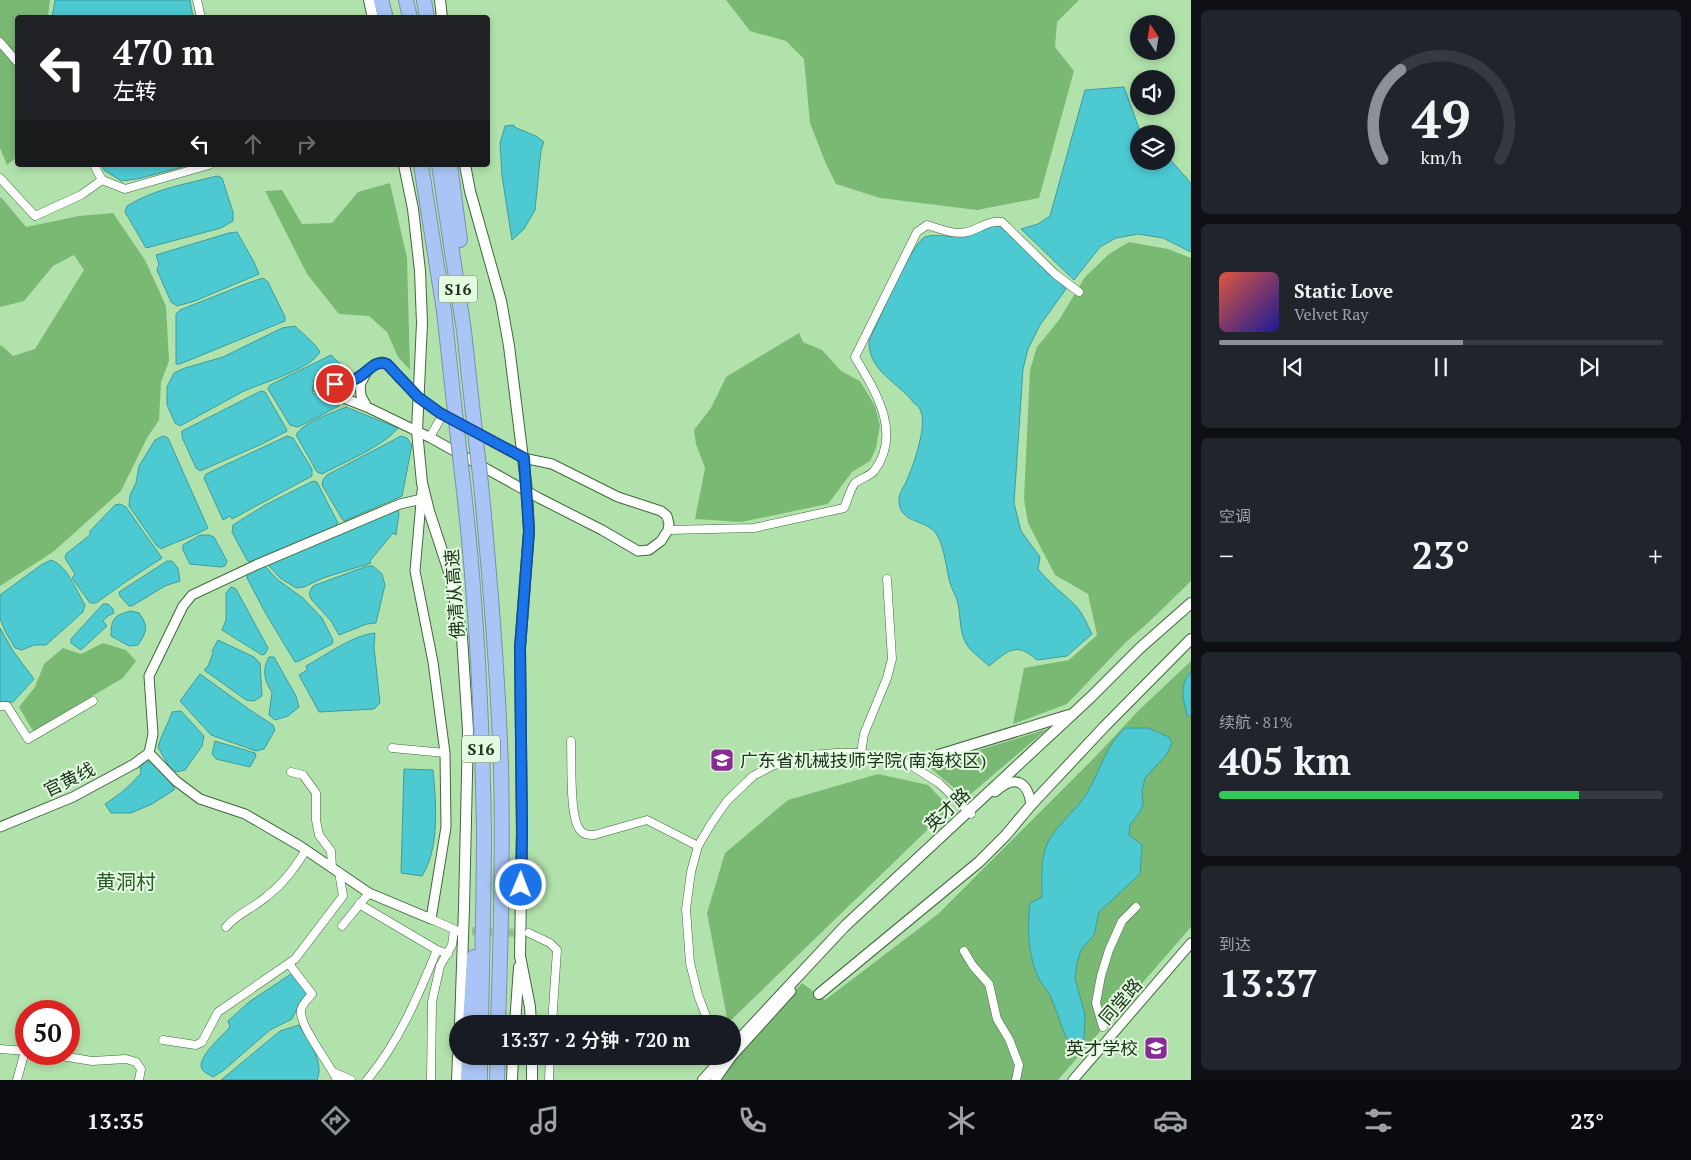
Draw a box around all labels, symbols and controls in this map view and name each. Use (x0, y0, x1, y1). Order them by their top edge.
north arrow (1130, 15, 1175, 60)
map controls (1130, 15, 1175, 170)
text: 470 m (113, 29, 214, 75)
icon: left (30, 35, 95, 100)
button: sound (1130, 70, 1175, 115)
text: 左转 (113, 76, 157, 105)
text: 49 (1412, 84, 1470, 153)
button: layers (1130, 125, 1175, 170)
icon: left (186, 130, 214, 158)
icon: ahead (239, 130, 267, 158)
icon: right (292, 130, 320, 158)
text: km/h (1420, 145, 1462, 169)
road number: S16 (439, 276, 477, 302)
text: Static Love (1294, 278, 1393, 303)
text: Velvet Ray (1294, 303, 1368, 325)
icon: previous (1279, 353, 1307, 381)
icon: pause (1427, 353, 1455, 381)
icon: next (1575, 353, 1603, 381)
pin (314, 363, 356, 405)
icon: arrive (321, 370, 349, 398)
text: 空调 (1219, 505, 1251, 527)
text: 23° (1412, 530, 1470, 580)
text: − (1219, 537, 1234, 574)
text: + (1648, 537, 1663, 574)
street label: 佛清从高速 (439, 548, 469, 640)
text: 续航 · 81% (1219, 711, 1293, 733)
road number: S16 (462, 736, 500, 762)
text: 405 km (1219, 736, 1351, 786)
school or university icon: 广东省机械技师学院(南海校区) (709, 747, 735, 773)
place label: 广东省机械技师学院(南海校区) (740, 748, 986, 772)
street label: 官黄线 (39, 756, 99, 802)
street label: 英才路 (919, 782, 975, 836)
position arrow (494, 858, 546, 910)
district label: 黄洞村 (96, 868, 156, 895)
text: 到达 (1219, 933, 1251, 955)
text: 13:37 (1219, 958, 1318, 1008)
street label: 同堂路 (1093, 973, 1147, 1029)
speed limit sign: 50 (15, 1000, 80, 1065)
text: 13:37 · 2 分钟 · 720 m (500, 1027, 690, 1052)
school or university icon: 英才学校 (1143, 1035, 1169, 1061)
place label: 英才学校 (1066, 1036, 1138, 1060)
icon: directions (318, 1103, 353, 1138)
icon: music (527, 1103, 562, 1138)
icon: phone (735, 1103, 770, 1138)
icon: climate (944, 1103, 979, 1138)
icon: car (1153, 1103, 1188, 1138)
icon: filters (1361, 1103, 1396, 1138)
text: 13:35 (87, 1106, 144, 1135)
text: 23° (1570, 1106, 1604, 1135)

